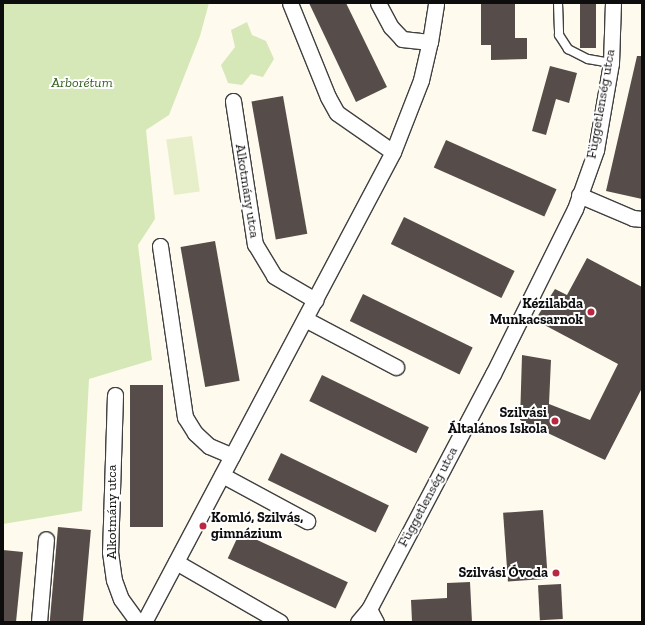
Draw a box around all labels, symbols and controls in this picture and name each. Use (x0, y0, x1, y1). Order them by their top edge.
street label: Függetlenség utca (583, 48, 619, 160)
park label: Arborétum (51, 75, 113, 91)
street label: Alkotmány utca (231, 143, 263, 239)
place label: Kézilabda Munkacsarnok (490, 296, 583, 328)
marker: Kézilabda Munkacsarnok (586, 307, 596, 317)
place label: Szilvási Általános Iskola (448, 405, 547, 438)
marker: Szilvási Általános Iskola (550, 416, 560, 426)
street label: Függetlenség utca (395, 444, 461, 550)
street label: Alkotmány utca (104, 464, 120, 560)
place label: Komló, Szilvás, gimnázium (211, 510, 303, 542)
marker: Komló, Szilvás, gimnázium (198, 521, 208, 531)
place label: Szilvási Óvoda (458, 565, 548, 581)
marker: Szilvási Óvoda (551, 568, 561, 578)

